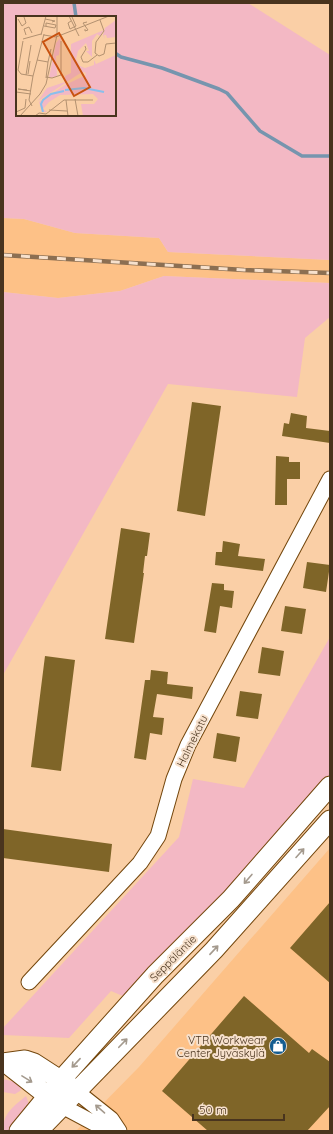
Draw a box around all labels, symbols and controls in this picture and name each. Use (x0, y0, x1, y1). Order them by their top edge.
inset map (16, 16, 116, 116)
street label: Halmekatu (173, 713, 211, 769)
one-way arrow (296, 848, 305, 859)
one-way arrow (244, 873, 253, 884)
street label: Seppäläntie (147, 932, 199, 984)
one-way arrow (209, 945, 218, 955)
place label: VTR Workwear Center Jyväskylä (177, 1033, 266, 1060)
shop icon: VTR Workwear Center Jyväskylä (268, 1036, 288, 1056)
one-way arrow (118, 1038, 128, 1048)
one-way arrow (72, 1058, 81, 1068)
one-way arrow (21, 1076, 33, 1084)
scale bar (193, 1096, 284, 1122)
text: 50 m (199, 1102, 227, 1117)
one-way arrow (95, 1105, 106, 1114)

